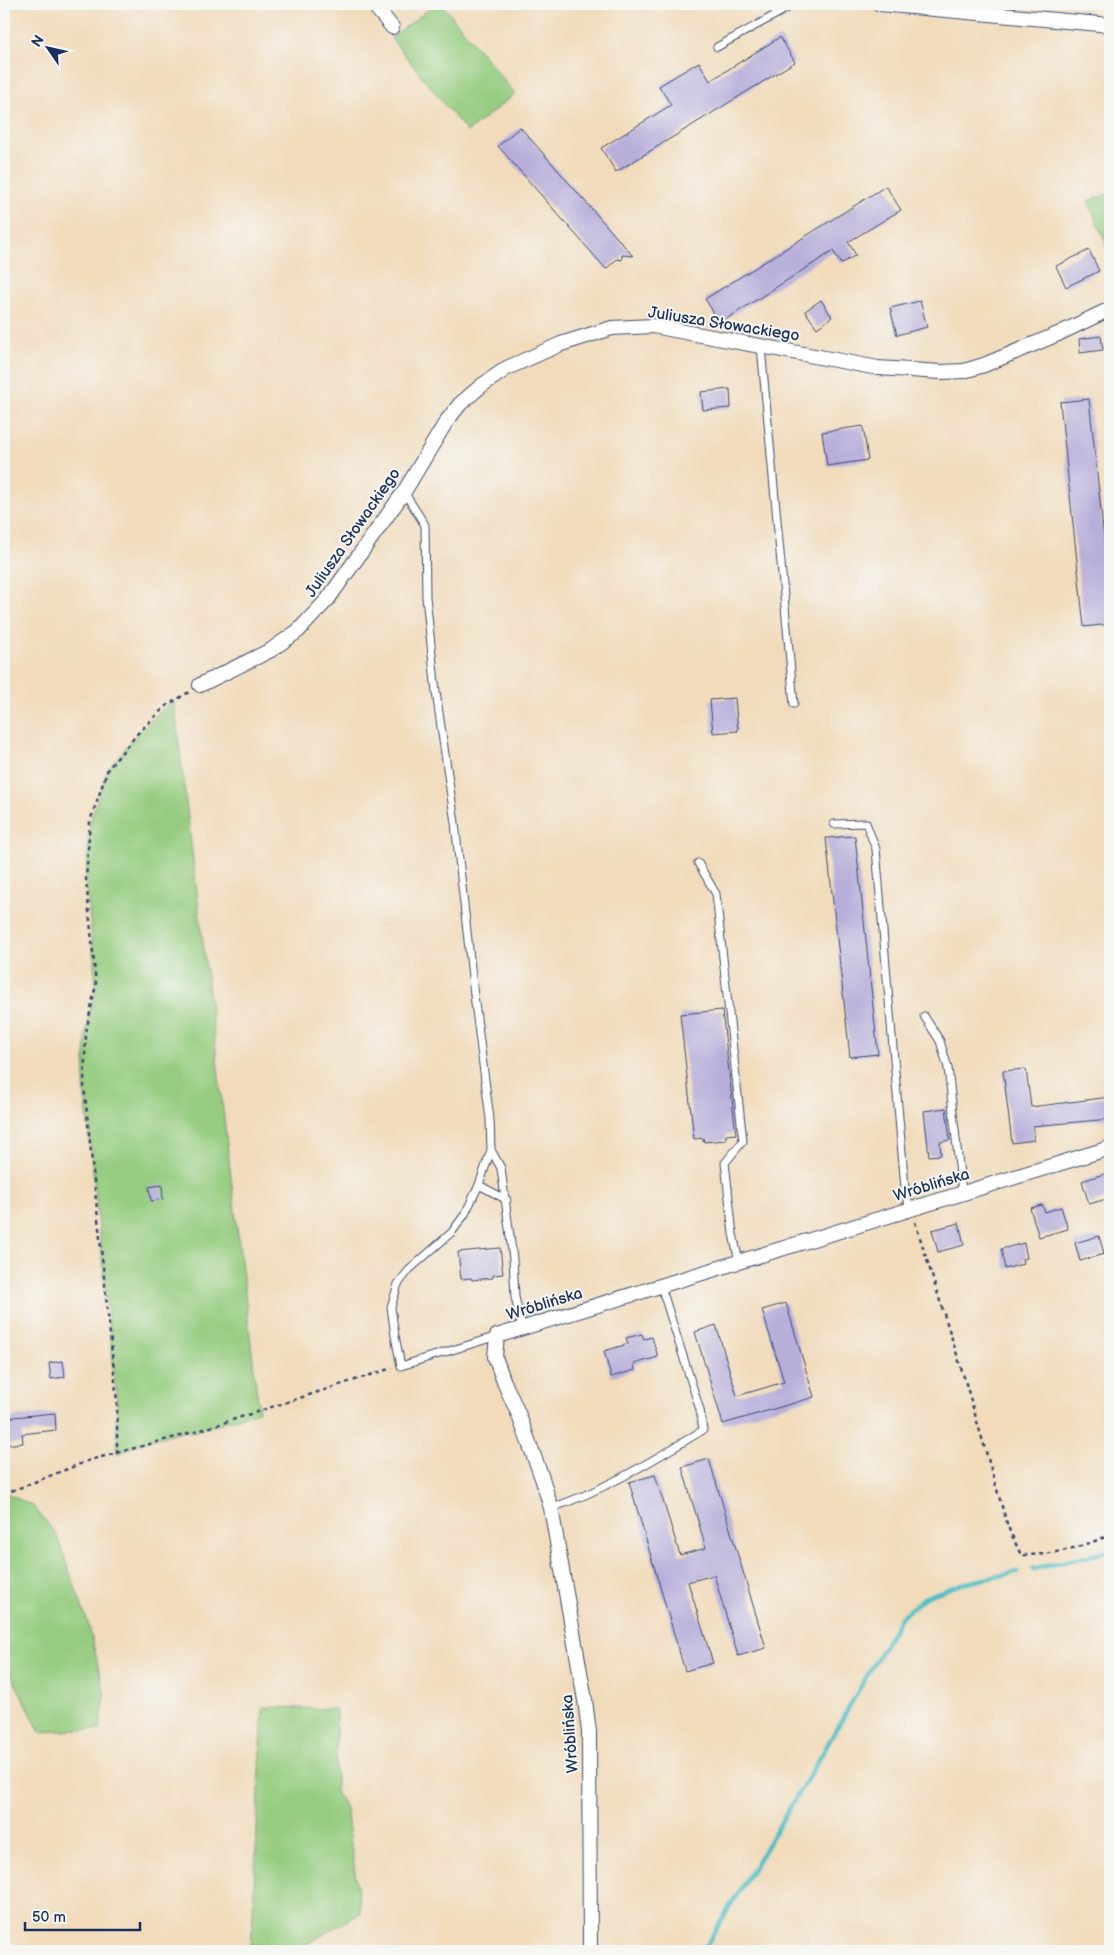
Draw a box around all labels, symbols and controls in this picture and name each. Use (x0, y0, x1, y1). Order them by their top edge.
north arrow (22, 22, 72, 72)
text: N (28, 32, 48, 50)
street label: Juliusza Słowackiego (647, 303, 801, 346)
street label: Juliusza Słowackiego (302, 465, 405, 601)
street label: Wróblińska (891, 1165, 972, 1206)
street label: Wróblińska (504, 1284, 585, 1325)
street label: Wróblińska (558, 1694, 583, 1774)
scale bar (25, 1900, 140, 1932)
text: 50 m (32, 1908, 66, 1927)

